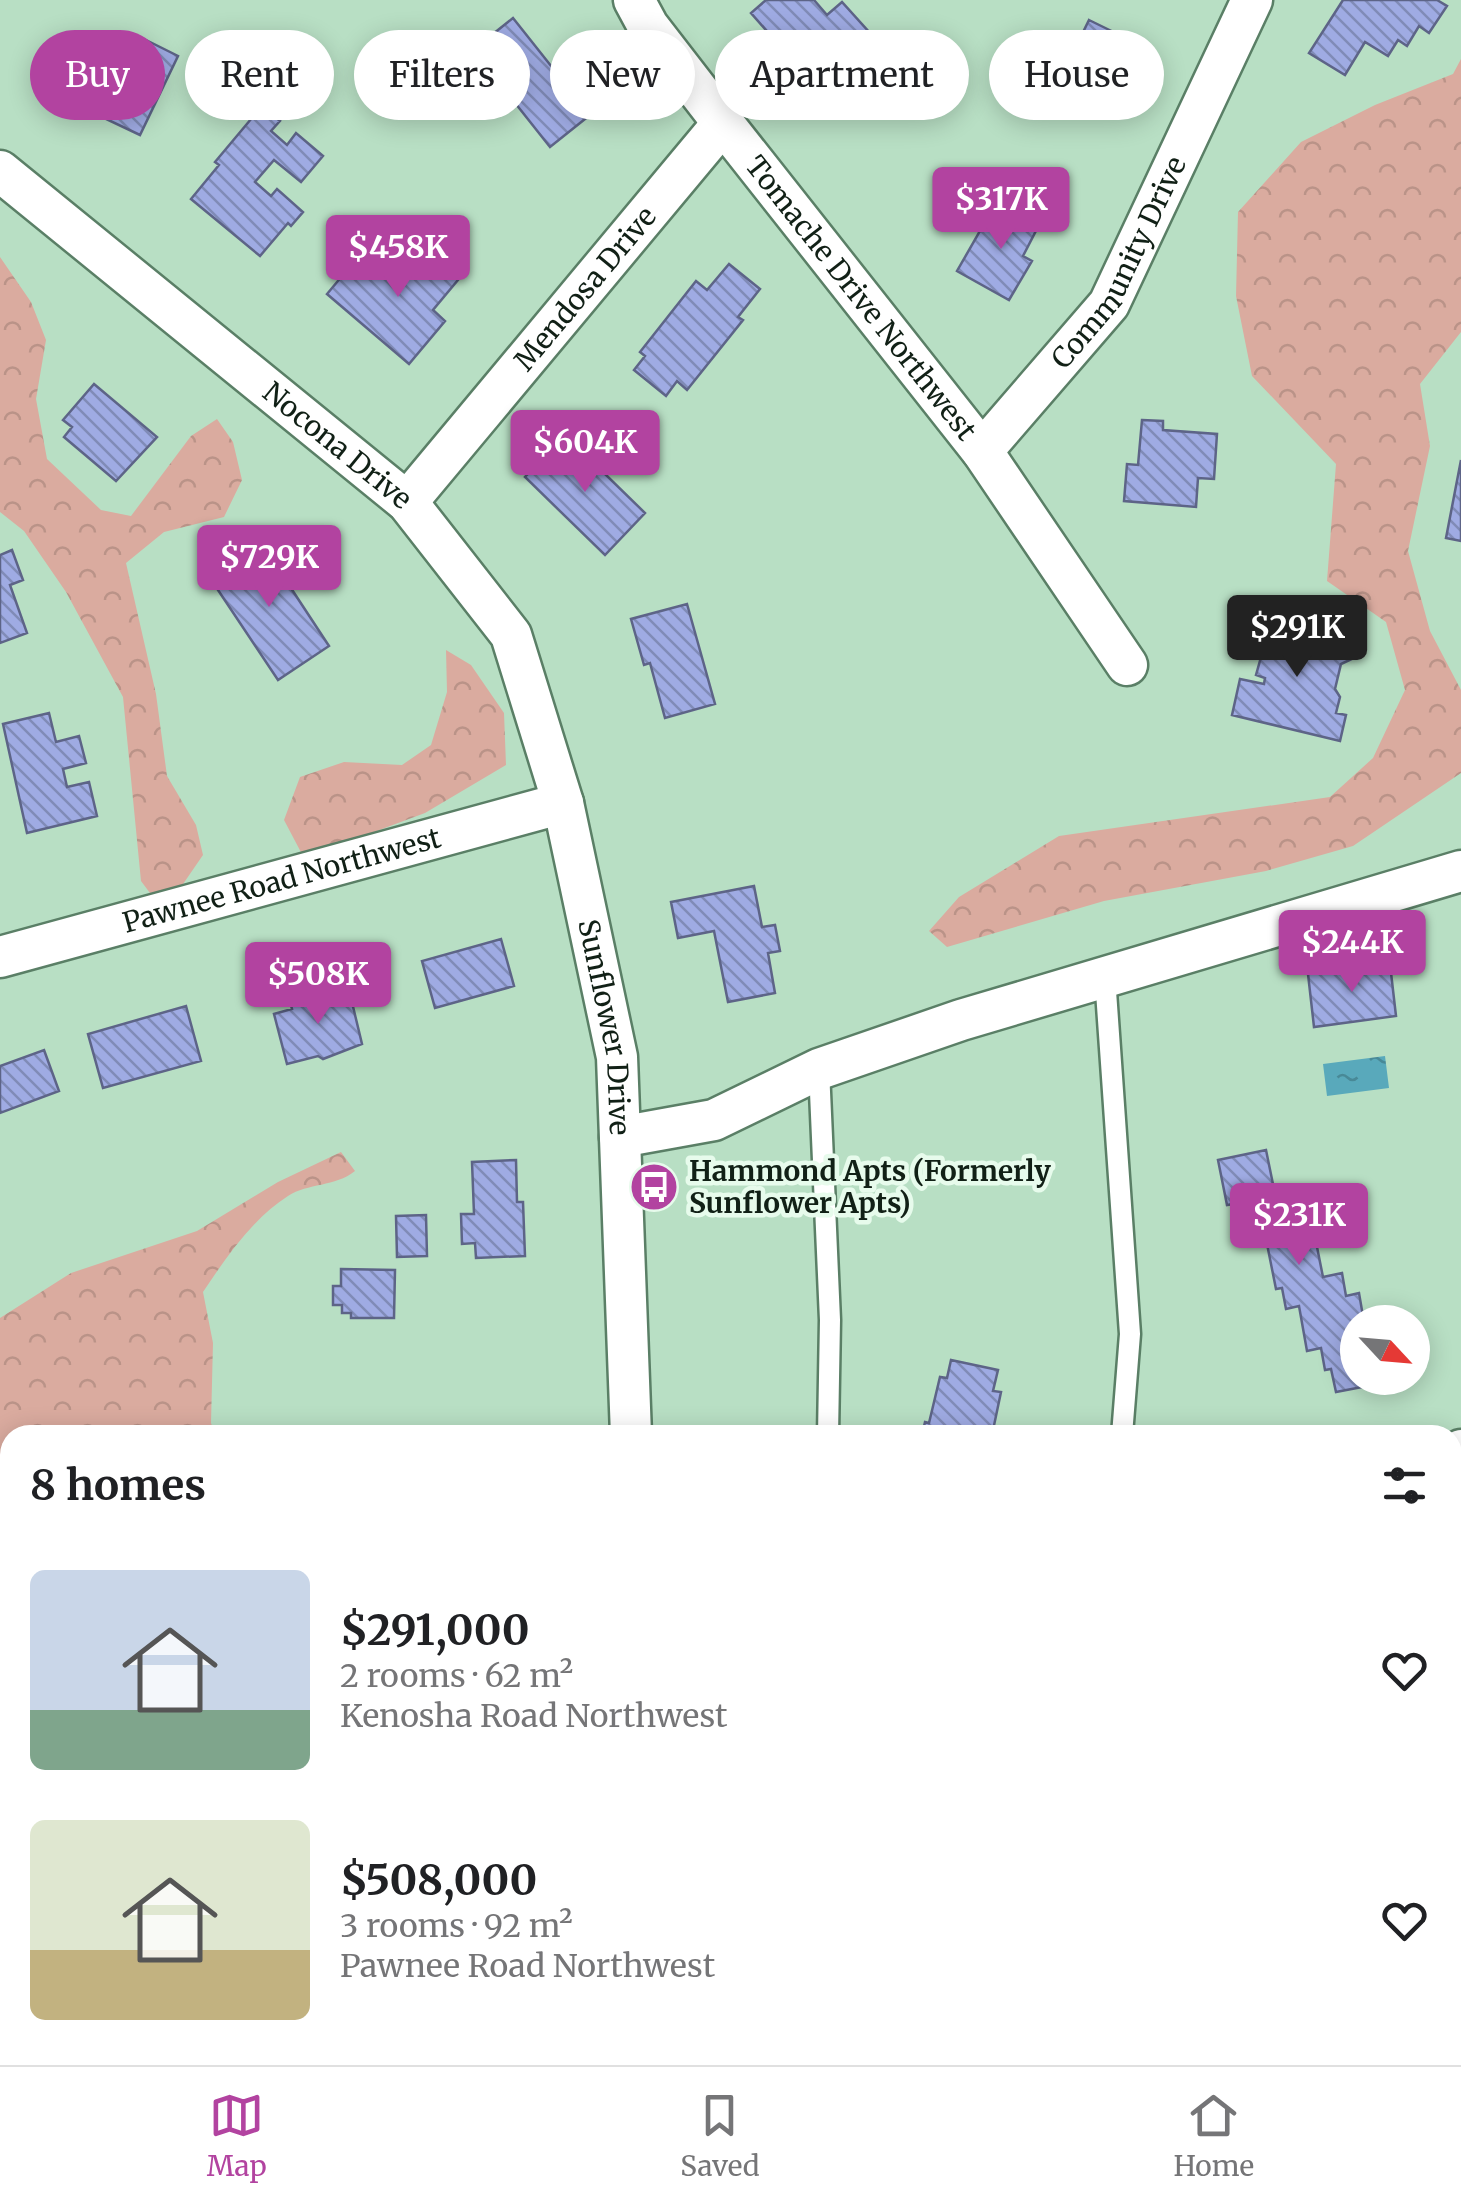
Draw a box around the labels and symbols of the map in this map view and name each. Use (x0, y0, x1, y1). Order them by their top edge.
street label: Tomache Drive Northwest (738, 148, 985, 448)
street label: Community Drive (1043, 151, 1194, 376)
pin: $317K (931, 167, 1071, 252)
street label: Mendosa Drive (506, 199, 664, 378)
pin: $458K (328, 215, 468, 300)
street label: Nocona Drive (256, 374, 419, 517)
pin: $604K (515, 410, 655, 495)
pin: $729K (199, 525, 339, 610)
pin: $291K (1227, 595, 1367, 680)
street label: Pawnee Road Northwest (119, 819, 445, 941)
pin: $244K (1282, 910, 1422, 995)
street label: Sunflower Drive (570, 916, 638, 1136)
pin: $508K (248, 942, 388, 1027)
place label: Hammond Apts (Formerly Sunflower Apts) (689, 1153, 1051, 1221)
bus stop icon: Hammond Apts (Formerly Sunflower Apts) (628, 1161, 680, 1213)
pin: $231K (1229, 1183, 1369, 1268)
north arrow (1340, 1305, 1430, 1395)

